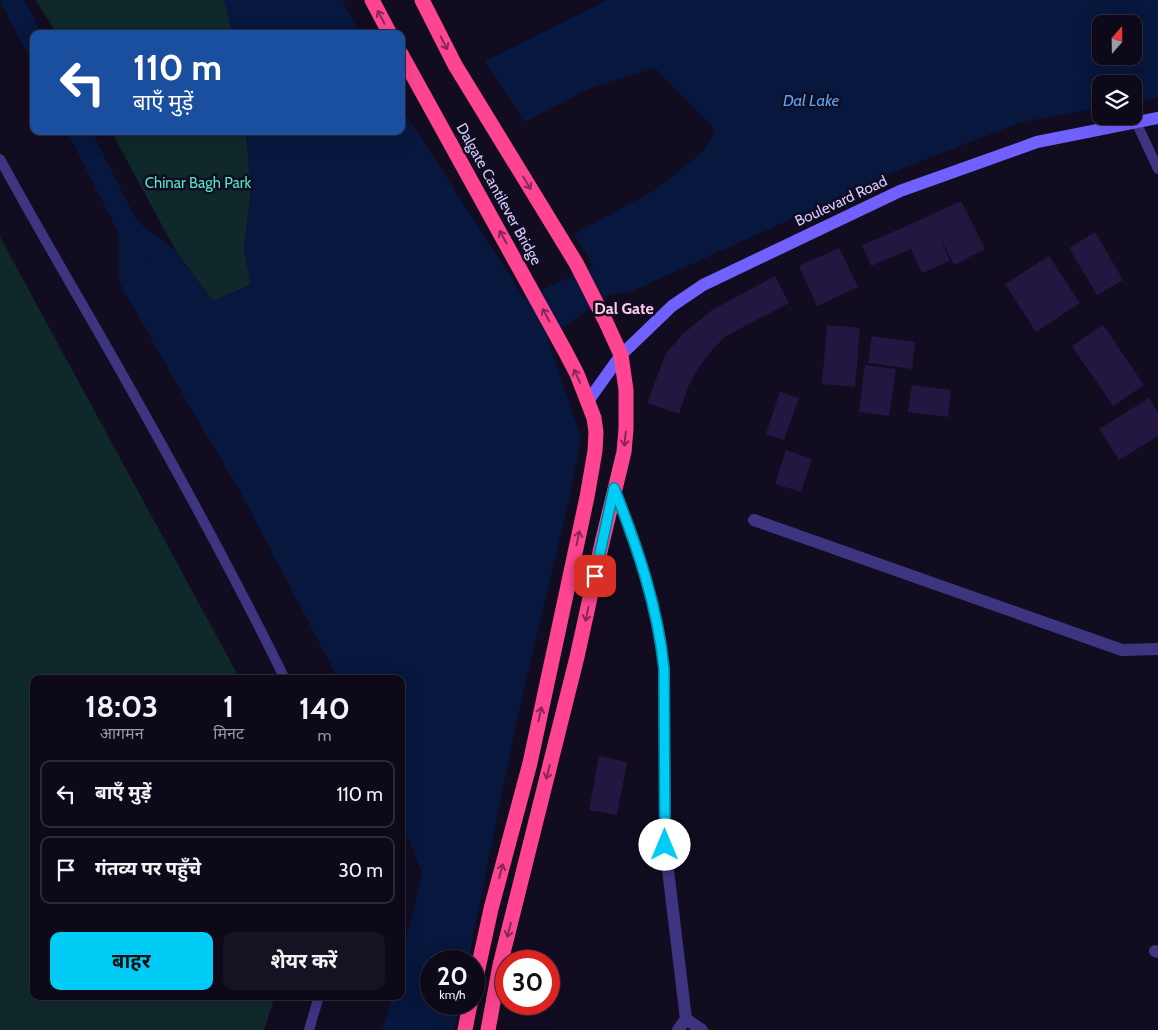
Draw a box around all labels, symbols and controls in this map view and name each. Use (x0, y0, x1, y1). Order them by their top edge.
one-way arrow (376, 10, 385, 25)
north arrow (1092, 15, 1142, 65)
map controls (1092, 15, 1142, 125)
one-way arrow (439, 36, 449, 51)
text: 110 m (133, 46, 222, 89)
icon: left (50, 50, 115, 115)
button: layers (1092, 75, 1142, 125)
text: बाएँ मुड़ें (133, 89, 193, 116)
water label: Dal Lake (783, 91, 839, 110)
street label: Dalgate Cantilever Bridge (452, 120, 546, 268)
street label: Boulevard Road (792, 172, 890, 230)
park label: Chinar Bagh Park (145, 174, 251, 192)
one-way arrow (522, 176, 532, 190)
one-way arrow (498, 230, 508, 245)
district label: Dal Gate (594, 299, 654, 318)
one-way arrow (541, 308, 551, 323)
one-way arrow (572, 369, 582, 384)
one-way arrow (620, 430, 630, 446)
one-way arrow (574, 530, 584, 546)
pin (574, 555, 616, 597)
icon: arrive (581, 562, 609, 590)
one-way arrow (582, 606, 591, 622)
text: 18:03 (85, 688, 158, 725)
text: 1 (223, 688, 234, 725)
text: 140 (299, 690, 350, 727)
one-way arrow (536, 706, 546, 722)
text: आगमन (100, 724, 144, 743)
text: मिनट (213, 724, 244, 743)
text: m (317, 726, 332, 745)
one-way arrow (543, 764, 553, 780)
icon: left (52, 780, 80, 808)
text: बाएँ मुड़ें (95, 781, 151, 804)
text: 110 m (336, 783, 383, 806)
position arrow (638, 818, 690, 870)
icon: arrive (52, 856, 80, 884)
text: गंतव्य पर पहुँचे (95, 857, 201, 880)
text: 30 m (339, 859, 383, 882)
one-way arrow (497, 864, 506, 880)
one-way arrow (504, 921, 513, 937)
button: बाहर (50, 932, 213, 990)
button: शेयर करें (223, 932, 385, 990)
speed limit sign: 30 (495, 950, 560, 1015)
text: 20 (437, 961, 468, 991)
text: km/h (439, 987, 466, 1002)

